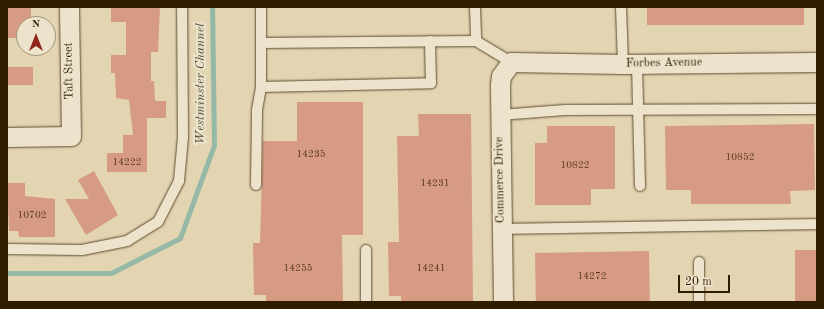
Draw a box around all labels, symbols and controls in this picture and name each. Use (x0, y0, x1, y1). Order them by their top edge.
north arrow (16, 16, 56, 56)
text: N (32, 19, 40, 30)
water label: Westminster Channel (193, 23, 209, 145)
street label: Taft Street (62, 42, 78, 100)
street label: Forbes Avenue (626, 56, 702, 72)
street label: Commerce Drive (493, 137, 509, 223)
house number: 14235 (297, 149, 325, 161)
house number: 10852 (726, 152, 754, 164)
house number: 14222 (113, 157, 141, 169)
house number: 10822 (561, 160, 589, 172)
house number: 14231 (421, 178, 449, 190)
house number: 10702 (18, 210, 46, 222)
house number: 14255 (284, 263, 312, 275)
house number: 14241 (417, 263, 445, 275)
scale bar (680, 267, 732, 293)
house number: 14272 (578, 271, 606, 283)
text: 20 m (685, 276, 712, 288)

